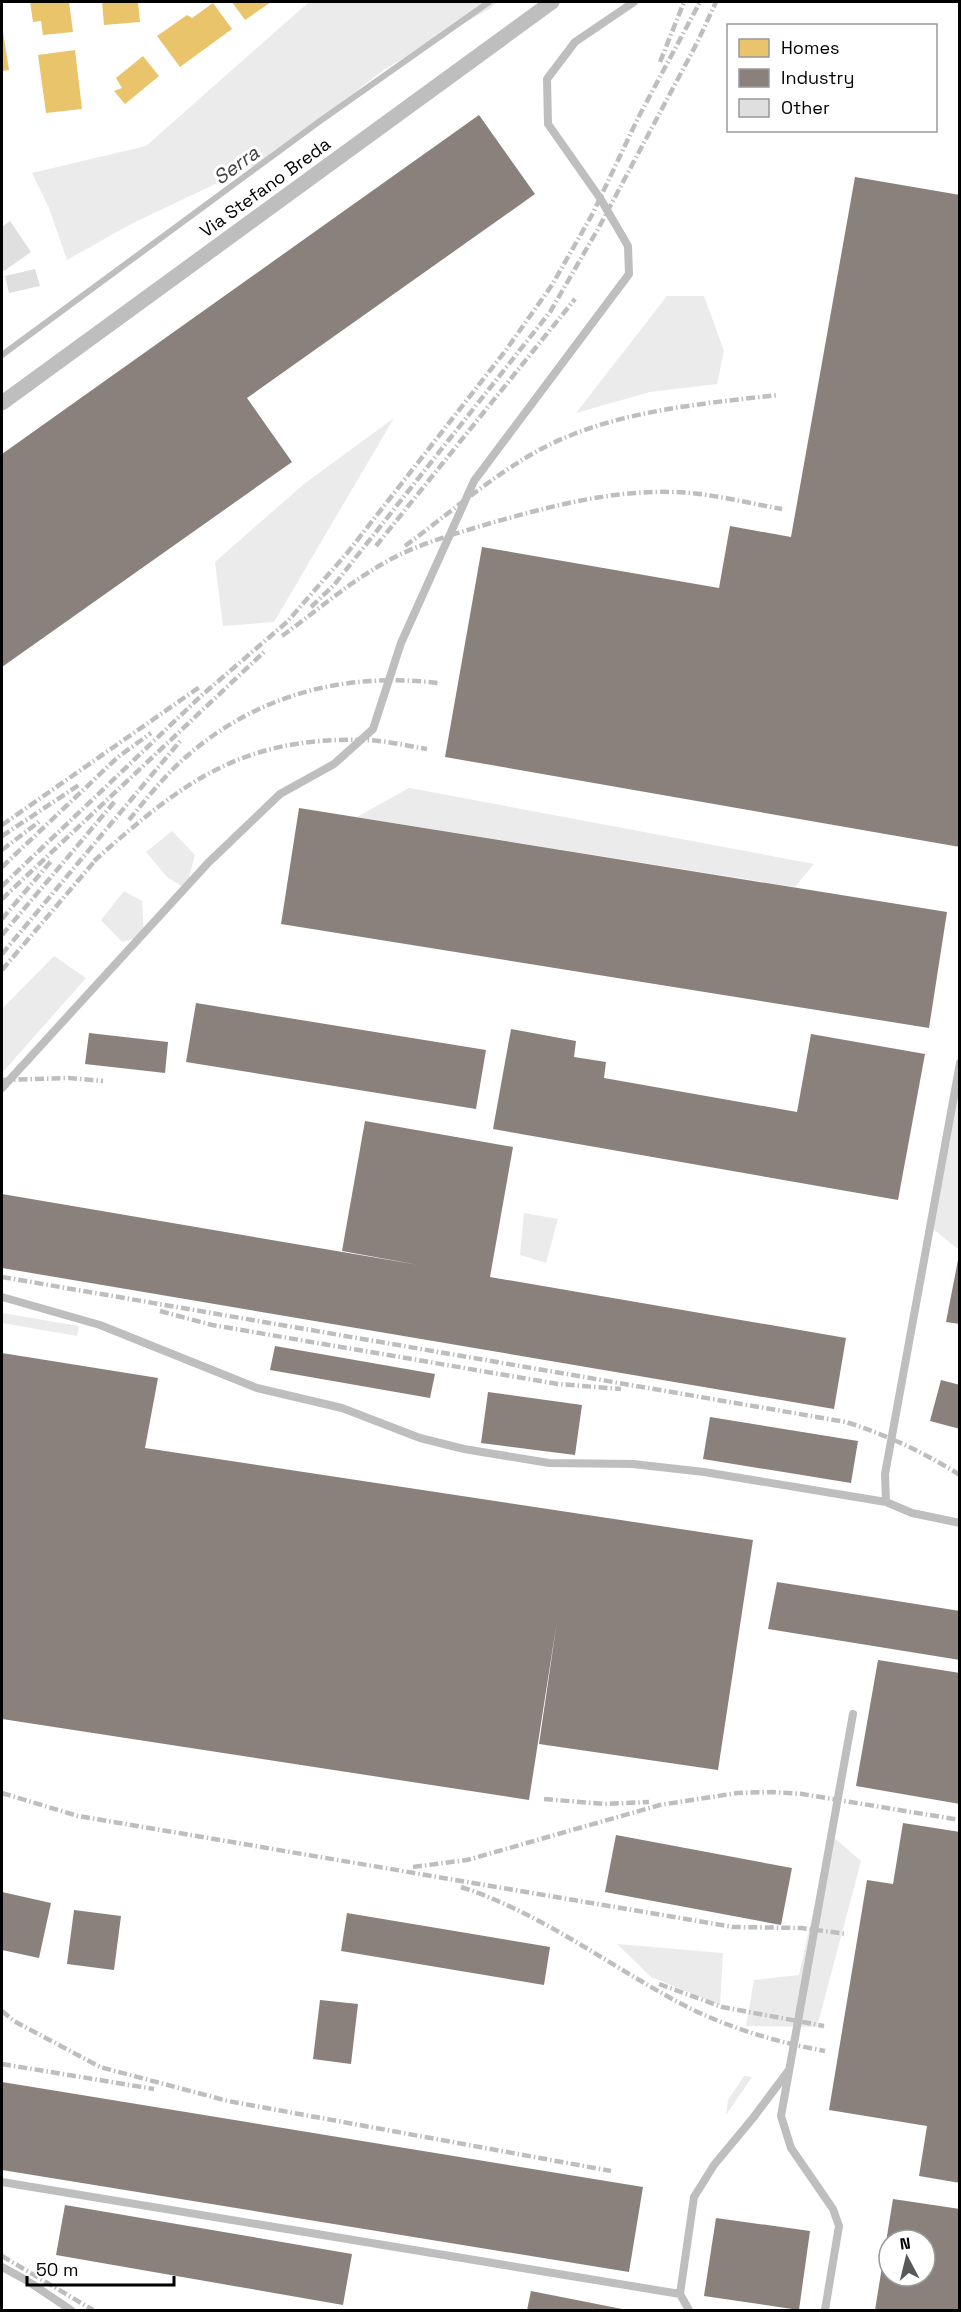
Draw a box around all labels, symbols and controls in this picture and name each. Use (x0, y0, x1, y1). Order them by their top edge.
legend (727, 24, 937, 132)
text: Homes (781, 36, 840, 59)
text: Industry (781, 66, 854, 89)
text: Other (781, 96, 830, 119)
street label: Via Stefano Breda (195, 132, 335, 242)
water label: Serra (208, 139, 264, 190)
north arrow (877, 2228, 937, 2288)
text: N (899, 2233, 912, 2255)
scale bar (27, 2249, 174, 2287)
text: 50 m (36, 2258, 78, 2281)

